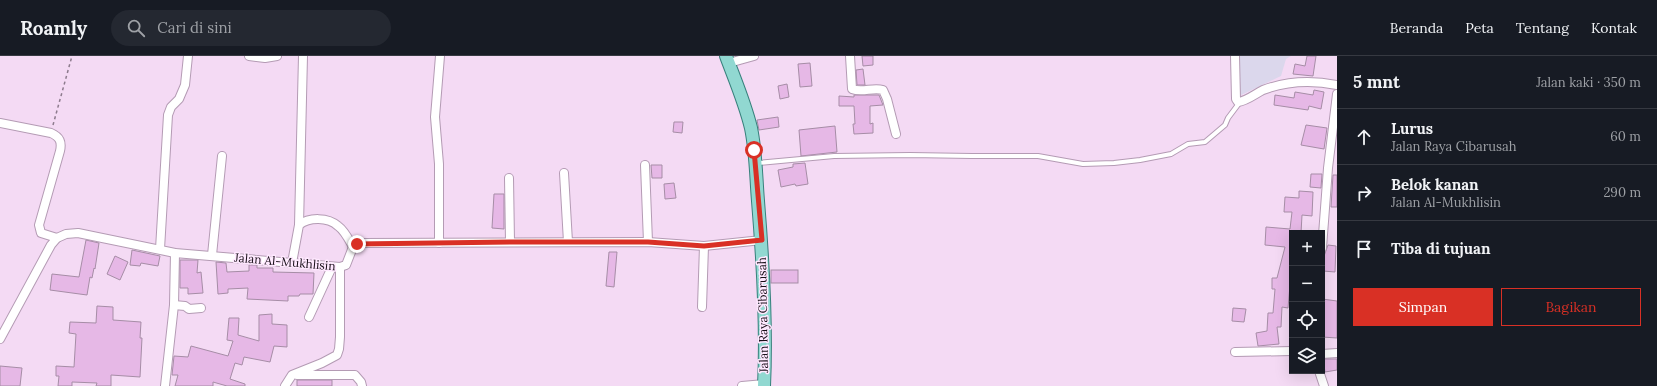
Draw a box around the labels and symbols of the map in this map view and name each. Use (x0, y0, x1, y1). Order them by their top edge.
route start (745, 141, 763, 159)
route end (348, 235, 366, 253)
street label: Jalan Al-Mukhlisin (233, 250, 336, 273)
street label: Jalan Raya Cibarusah (754, 257, 771, 374)

